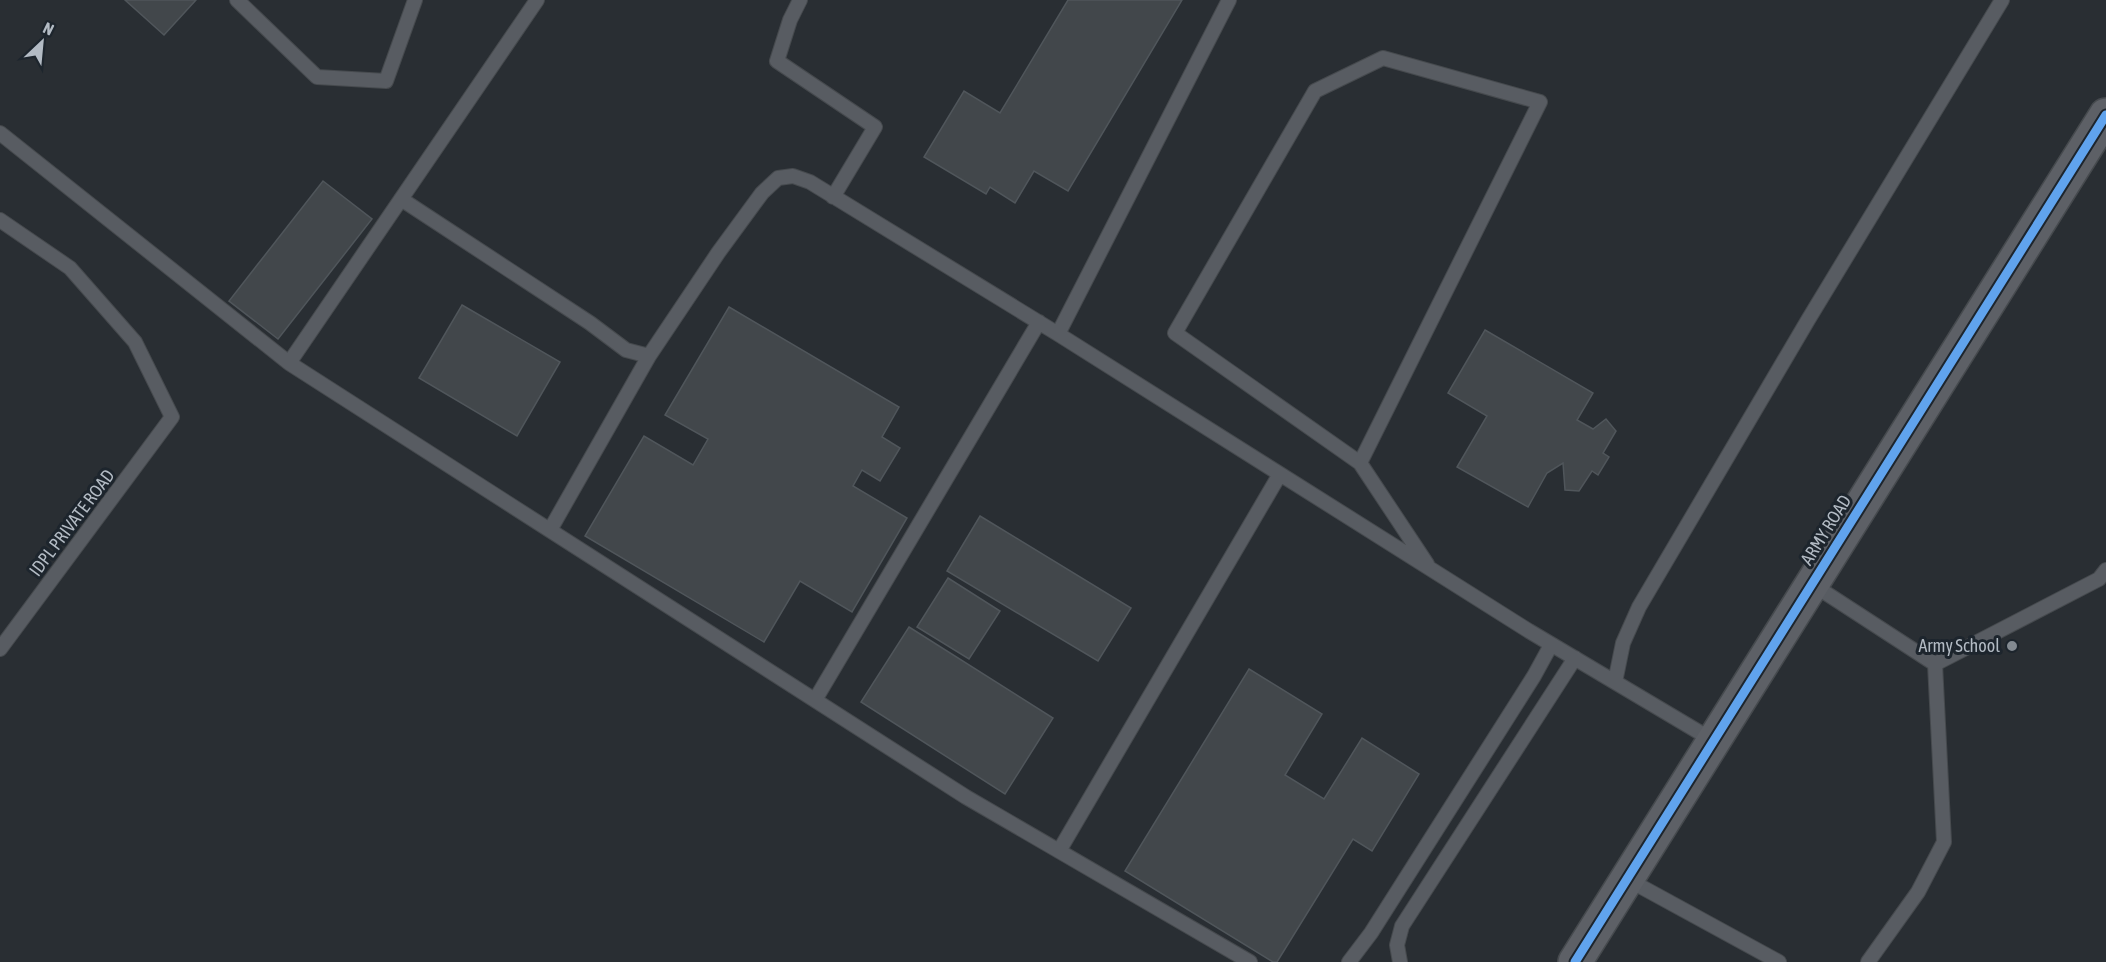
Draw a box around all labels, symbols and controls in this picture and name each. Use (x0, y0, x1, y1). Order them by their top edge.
north arrow (12, 12, 72, 72)
text: N (40, 18, 57, 39)
street label: IDPL PRIVATE ROAD (25, 465, 119, 580)
street label: ARMY ROAD (1796, 491, 1855, 569)
place label: Army School (1918, 635, 2000, 656)
marker: Army School (2005, 639, 2019, 653)

